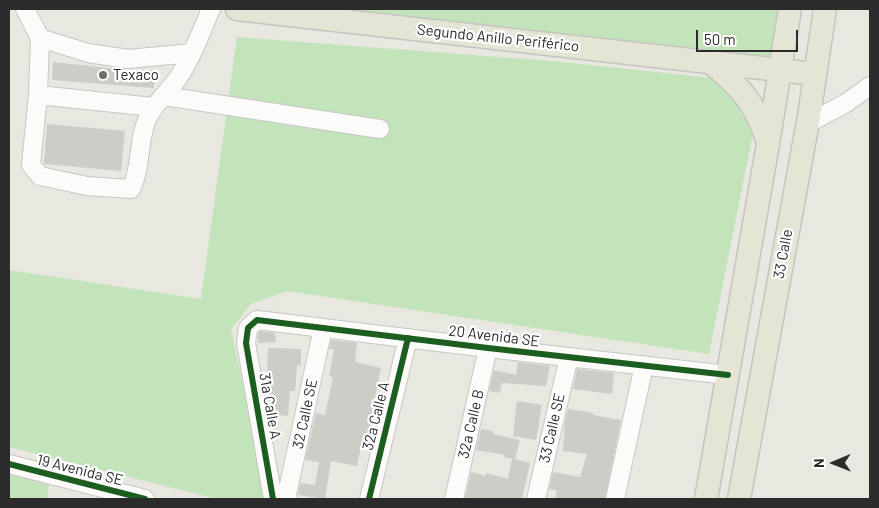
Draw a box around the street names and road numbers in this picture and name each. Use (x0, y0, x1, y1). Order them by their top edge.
street label: Segundo Anillo Periférico (416, 21, 580, 55)
street label: 33 Calle (770, 228, 796, 280)
street label: 20 Avenida SE (447, 321, 541, 351)
street label: 31a Calle A (255, 371, 285, 441)
street label: 32 Calle SE (289, 377, 321, 451)
street label: 32a Calle A (359, 380, 393, 452)
street label: 32a Calle B (454, 388, 488, 460)
street label: 33 Calle SE (535, 391, 569, 465)
street label: 19 Avenida SE (35, 451, 125, 489)

